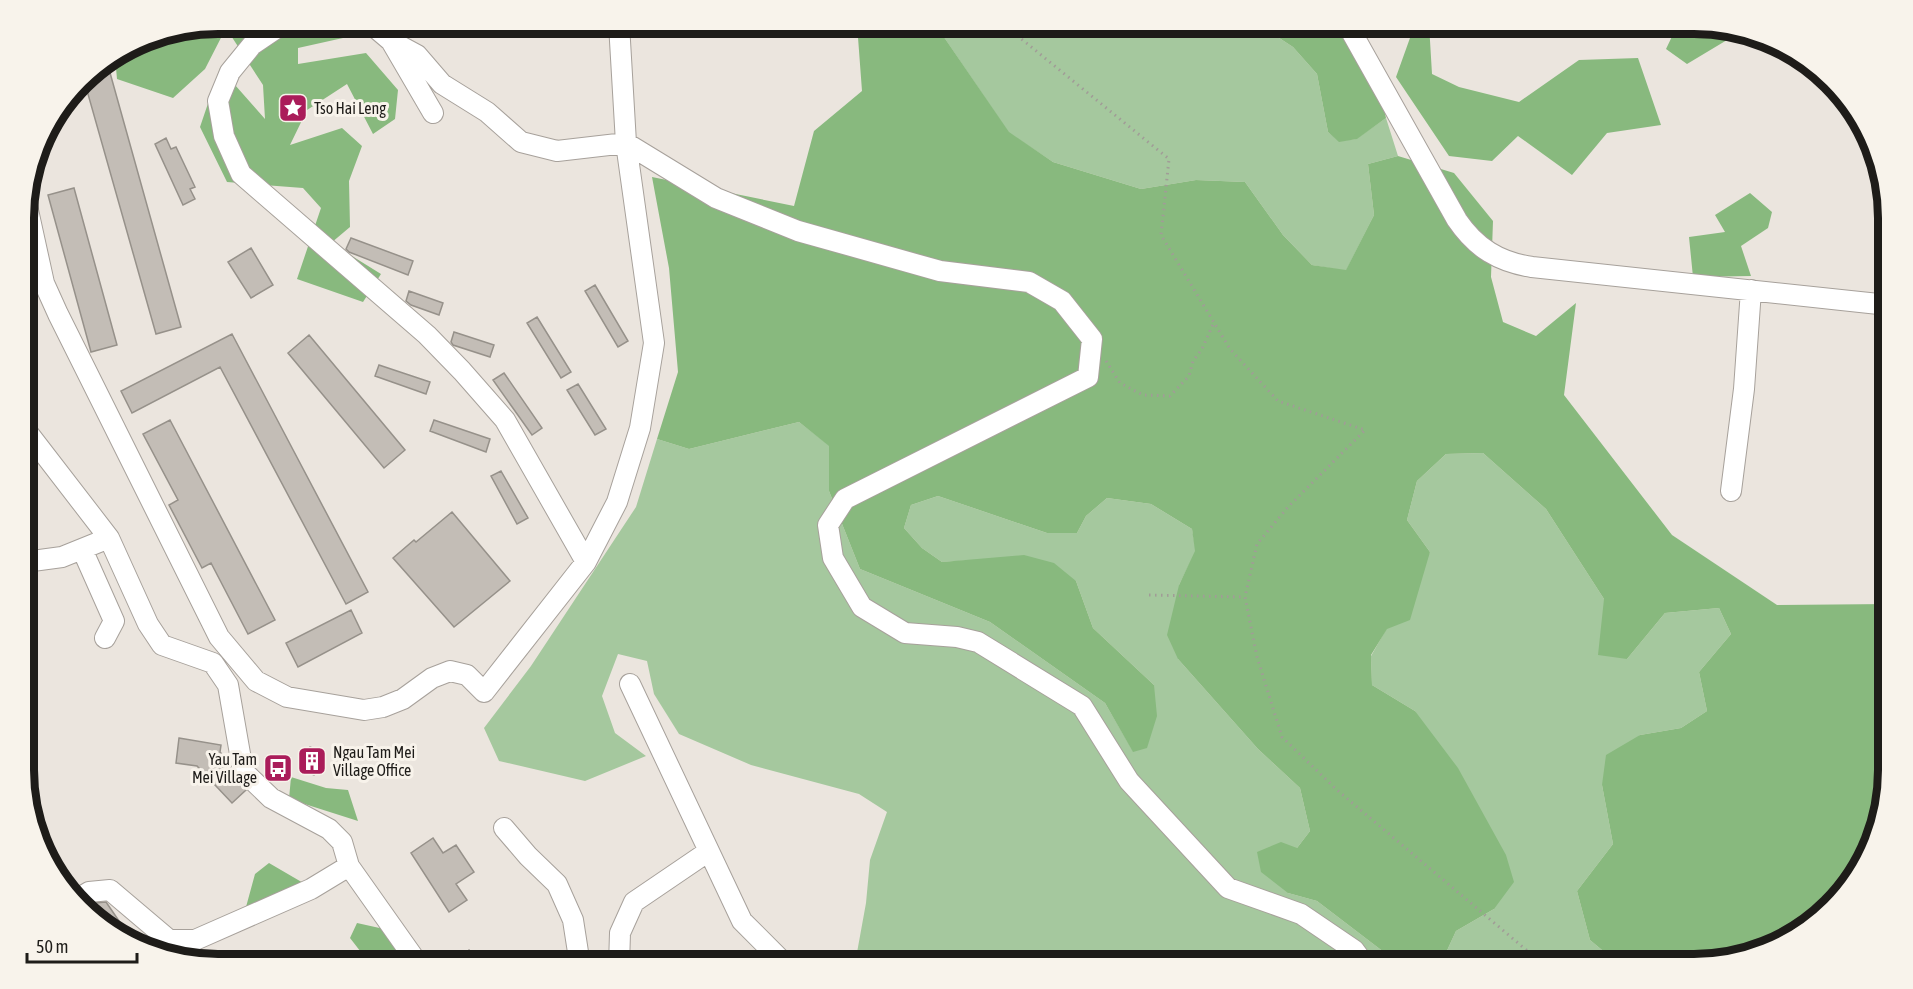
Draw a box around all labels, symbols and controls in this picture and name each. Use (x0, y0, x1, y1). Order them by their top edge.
place icon: Tso Hai Leng (277, 92, 309, 124)
place label: Tso Hai Leng (314, 99, 386, 118)
place label: Ngau Tam Mei Village Office (333, 743, 415, 780)
building icon: Ngau Tam Mei Village Office (296, 745, 328, 777)
place label: Yau Tam Mei Village (192, 750, 257, 787)
bus stop icon: Yau Tam Mei Village (262, 752, 294, 784)
scale bar (27, 926, 136, 964)
text: 50 m (36, 936, 68, 957)

